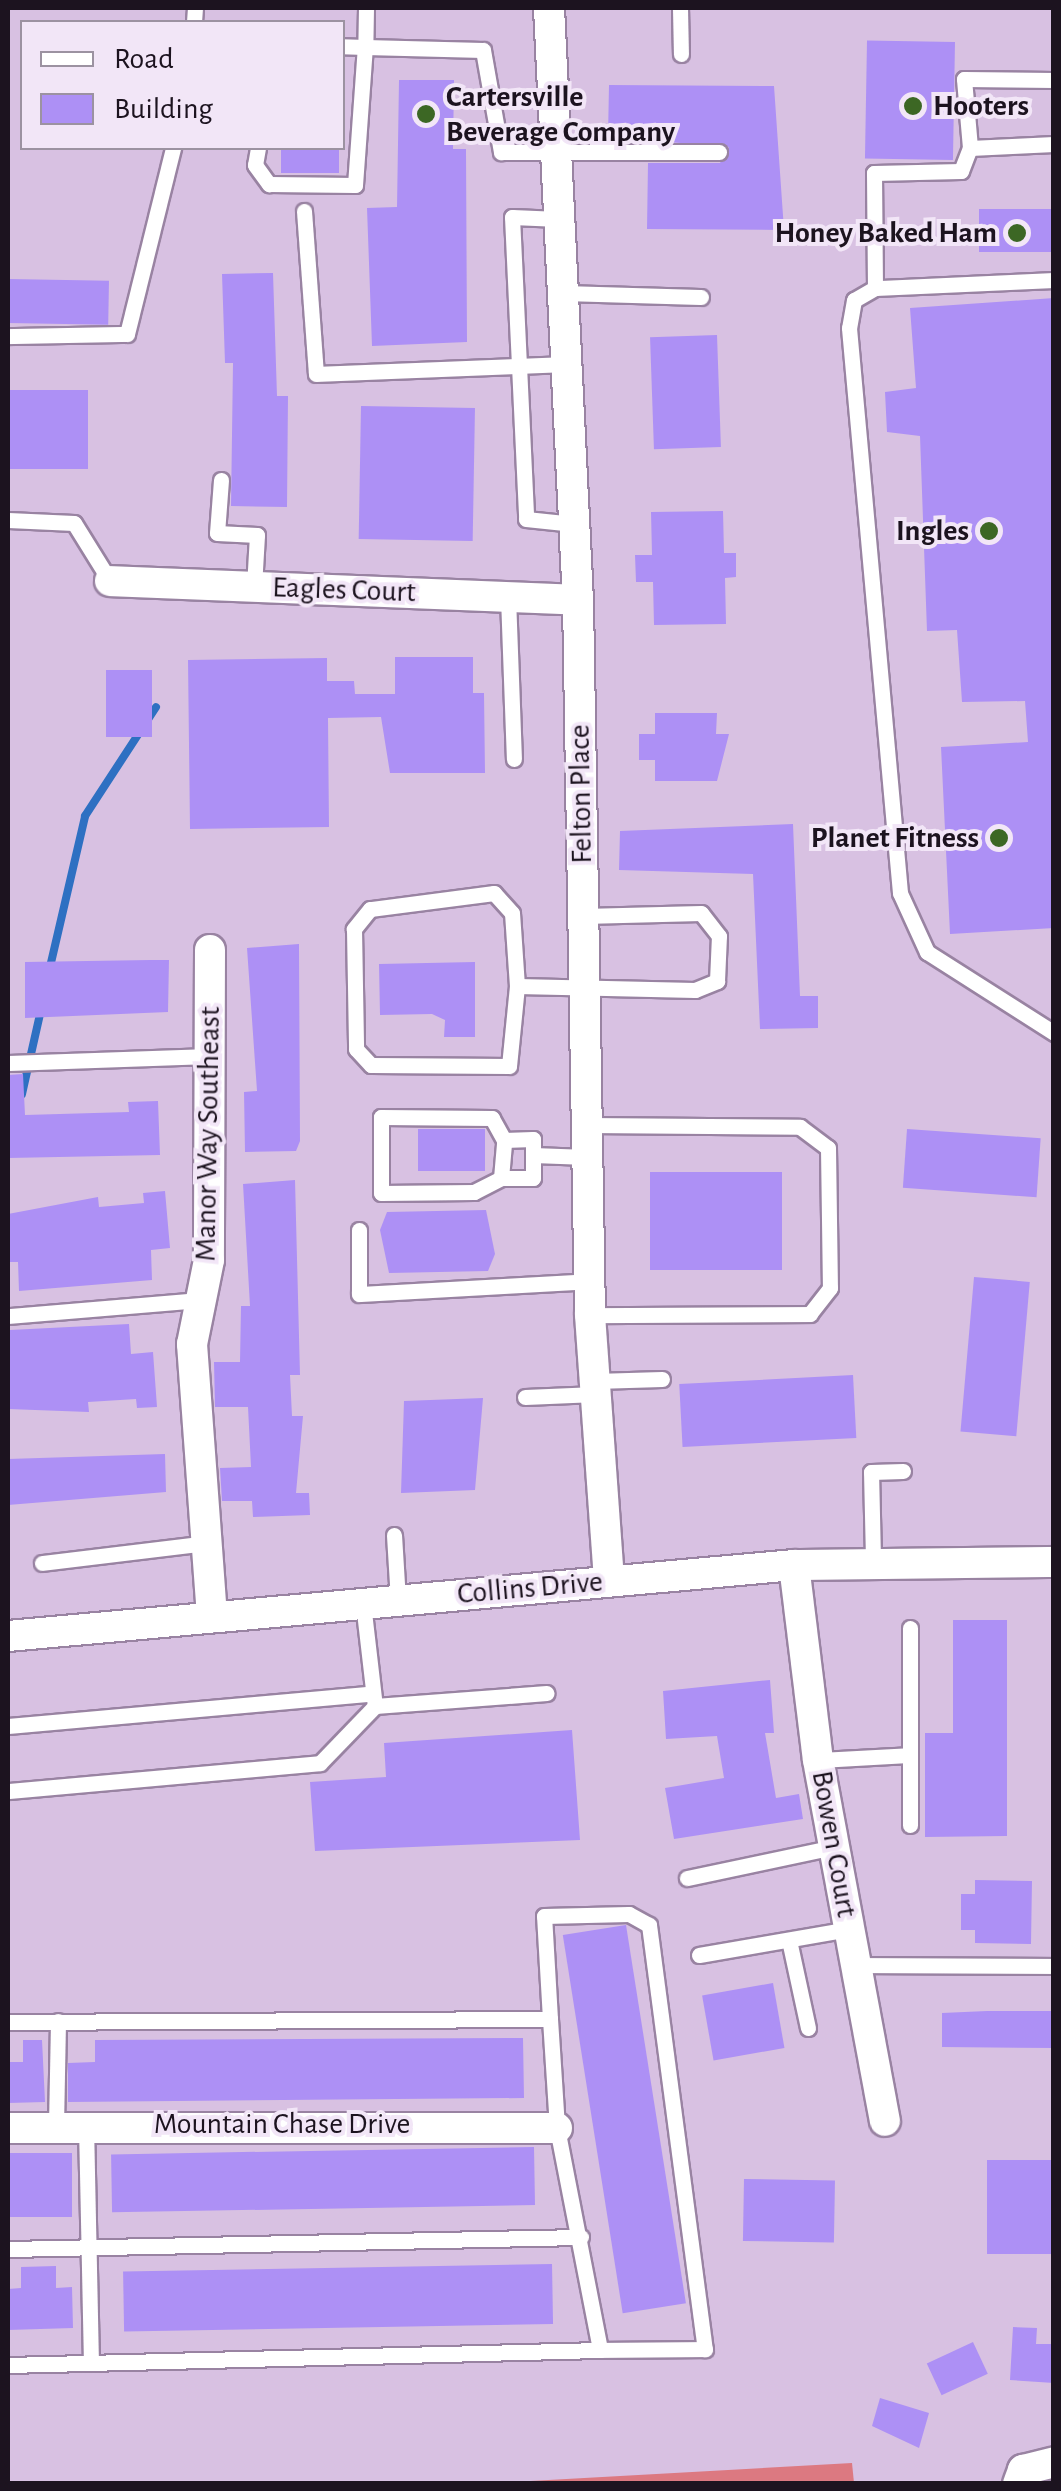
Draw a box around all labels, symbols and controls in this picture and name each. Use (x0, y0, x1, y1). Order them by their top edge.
legend (20, 20, 345, 150)
text: Road (114, 44, 174, 74)
place label: Cartersville Beverage Company (446, 79, 675, 150)
place label: Hooters (933, 88, 1029, 124)
text: Building (114, 94, 213, 124)
marker: Hooters (902, 95, 924, 117)
marker: Cartersville Beverage Company (415, 103, 437, 125)
place label: Honey Baked Ham (775, 215, 997, 251)
marker: Honey Baked Ham (1006, 222, 1028, 244)
place label: Ingles (896, 513, 969, 549)
marker: Ingles (978, 520, 1000, 542)
street label: Eagles Court (272, 570, 416, 610)
street label: Felton Place (562, 724, 600, 864)
place label: Planet Fitness (811, 820, 979, 856)
marker: Planet Fitness (988, 827, 1010, 849)
street label: Manor Way Southeast (188, 1006, 228, 1262)
street label: Collins Drive (456, 1564, 604, 1612)
street label: Bowen Court (803, 1768, 865, 1920)
street label: Mountain Chase Drive (154, 2106, 410, 2142)

